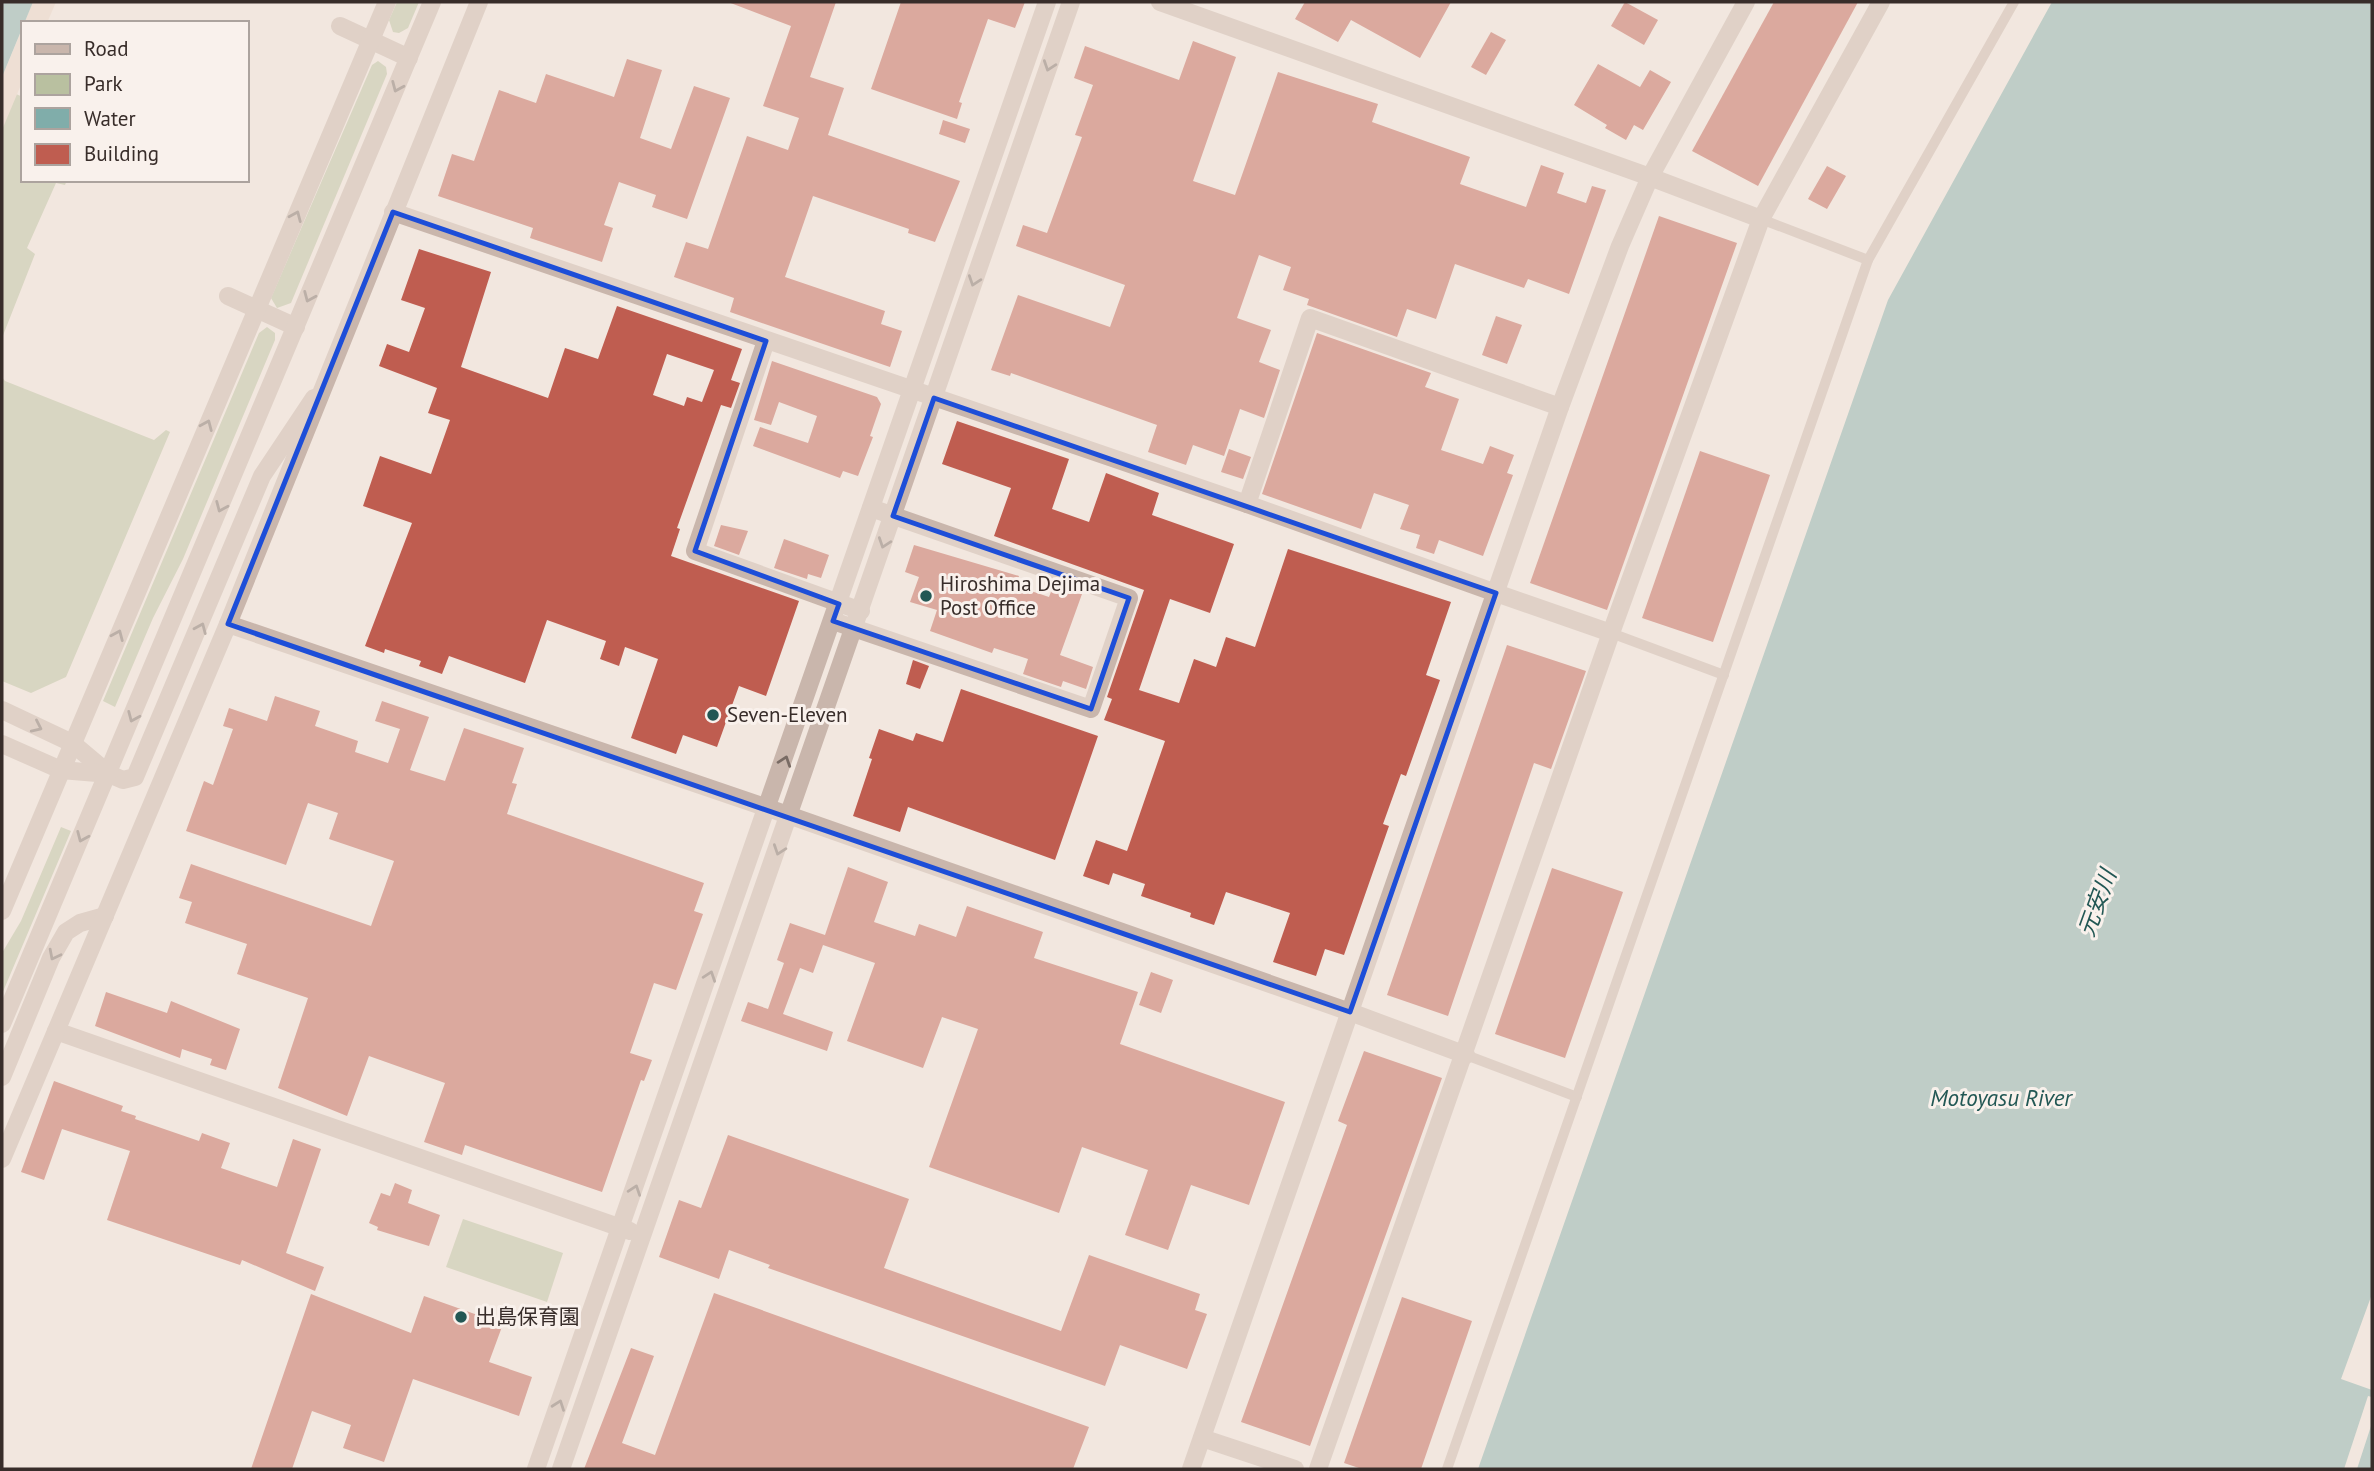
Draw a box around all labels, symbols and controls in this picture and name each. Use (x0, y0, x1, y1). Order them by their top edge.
legend (21, 21, 248, 182)
text: Road (84, 35, 128, 62)
one-way arrow (1043, 60, 1057, 72)
text: Park (84, 70, 123, 97)
one-way arrow (391, 81, 405, 93)
text: Water (84, 105, 136, 132)
text: Building (84, 140, 159, 167)
one-way arrow (287, 211, 301, 223)
one-way arrow (968, 275, 982, 287)
one-way arrow (303, 290, 317, 302)
one-way arrow (199, 420, 213, 433)
one-way arrow (215, 500, 229, 512)
one-way arrow (878, 536, 892, 548)
place label: Hiroshima Dejima Post Office (940, 570, 1100, 621)
marker: Hiroshima Dejima Post Office (918, 588, 934, 604)
one-way arrow (192, 622, 206, 634)
one-way arrow (110, 630, 124, 642)
place label: Seven-Eleven (727, 701, 848, 728)
marker: Seven-Eleven (705, 707, 721, 723)
one-way arrow (127, 709, 141, 722)
one-way arrow (30, 719, 42, 733)
one-way arrow (777, 755, 791, 767)
one-way arrow (76, 830, 90, 842)
one-way arrow (773, 844, 787, 856)
water label: 元安川 (2071, 863, 2123, 940)
one-way arrow (48, 948, 62, 960)
one-way arrow (702, 970, 716, 982)
water label: Motoyasu River (1930, 1083, 2073, 1112)
one-way arrow (627, 1185, 641, 1197)
place label: 出島保育園 (475, 1303, 580, 1330)
marker: 出島保育園 (453, 1309, 469, 1325)
one-way arrow (551, 1399, 565, 1411)

